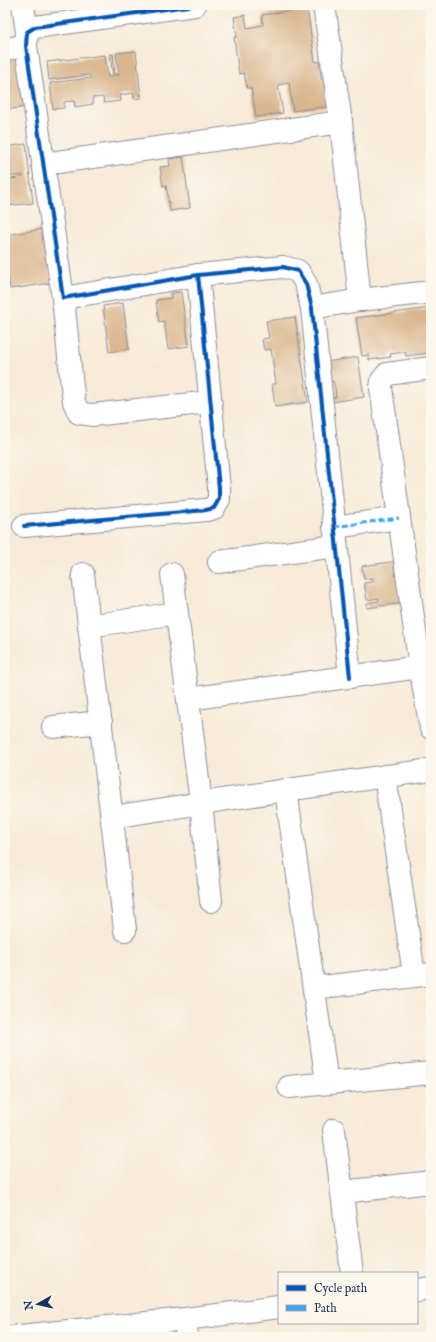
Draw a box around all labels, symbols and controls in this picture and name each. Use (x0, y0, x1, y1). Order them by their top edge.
legend (278, 1272, 418, 1324)
text: Cycle path (314, 1281, 368, 1297)
north arrow (18, 1284, 58, 1324)
text: N (21, 1299, 37, 1312)
text: Path (314, 1301, 337, 1316)

